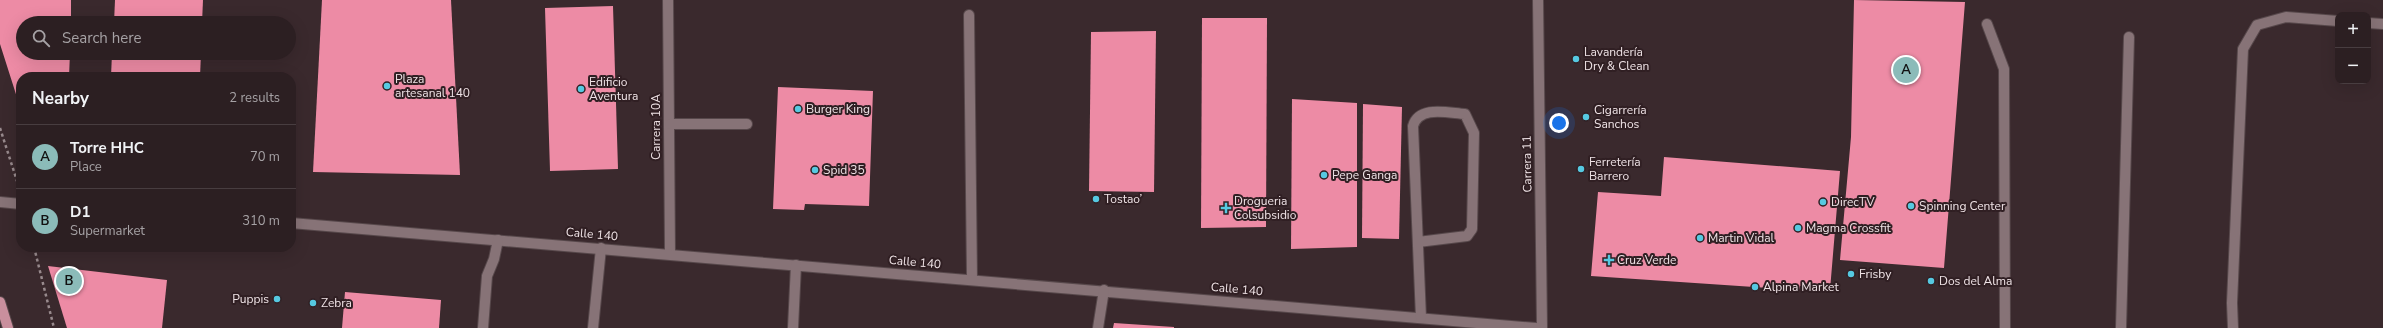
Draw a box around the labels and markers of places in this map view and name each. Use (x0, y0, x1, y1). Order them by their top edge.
place label: Lavandería Dry & Clean (1584, 44, 1649, 74)
marker: Lavandería Dry & Clean (1571, 54, 1581, 64)
pin: A (1893, 55, 1919, 85)
place label: Plaza artesanal 140 (395, 71, 470, 101)
place label: Edificio Aventura (589, 74, 638, 104)
marker: Plaza artesanal 140 (382, 81, 392, 91)
marker: Edificio Aventura (576, 84, 586, 94)
place label: Burger King (806, 101, 870, 117)
place label: Cigarrería Sanchos (1594, 102, 1647, 132)
marker: Burger King (793, 104, 803, 114)
marker: Cigarrería Sanchos (1581, 112, 1591, 122)
place label: Ferretería Barrero (1589, 154, 1641, 184)
place label: Spid 35 (823, 162, 865, 178)
marker: Ferretería Barrero (1576, 164, 1586, 174)
marker: Spid 35 (810, 165, 820, 175)
place label: Pepe Ganga (1332, 167, 1397, 183)
marker: Pepe Ganga (1319, 170, 1329, 180)
place label: Tostao’ (1104, 191, 1142, 207)
place label: Drogueria Colsubsidio (1234, 193, 1297, 223)
marker: Tostao’ (1091, 194, 1101, 204)
place label: DirecTV (1831, 194, 1875, 210)
marker: DirecTV (1818, 197, 1828, 207)
place label: Spinning Center (1919, 198, 2006, 214)
marker: Spinning Center (1906, 201, 1916, 211)
marker: Drogueria Colsubsidio (1221, 203, 1231, 213)
place label: Magma Crossfit (1806, 220, 1892, 236)
marker: Magma Crossfit (1793, 223, 1803, 233)
place label: Martin Vidal (1708, 230, 1775, 246)
marker: Martin Vidal (1695, 233, 1705, 243)
place label: Cruz Verde (1617, 252, 1676, 268)
marker: Cruz Verde (1604, 255, 1614, 265)
pin: B (56, 266, 82, 296)
place label: Frisby (1859, 266, 1892, 282)
marker: Frisby (1846, 269, 1856, 279)
place label: Dos del Alma (1939, 273, 2012, 289)
marker: Dos del Alma (1926, 276, 1936, 286)
place label: Alpina Market (1763, 279, 1839, 295)
marker: Alpina Market (1750, 282, 1760, 292)
place label: Puppis (232, 291, 269, 307)
marker: Puppis (272, 294, 282, 304)
place label: Zebra (321, 295, 352, 311)
marker: Zebra (308, 298, 318, 308)

